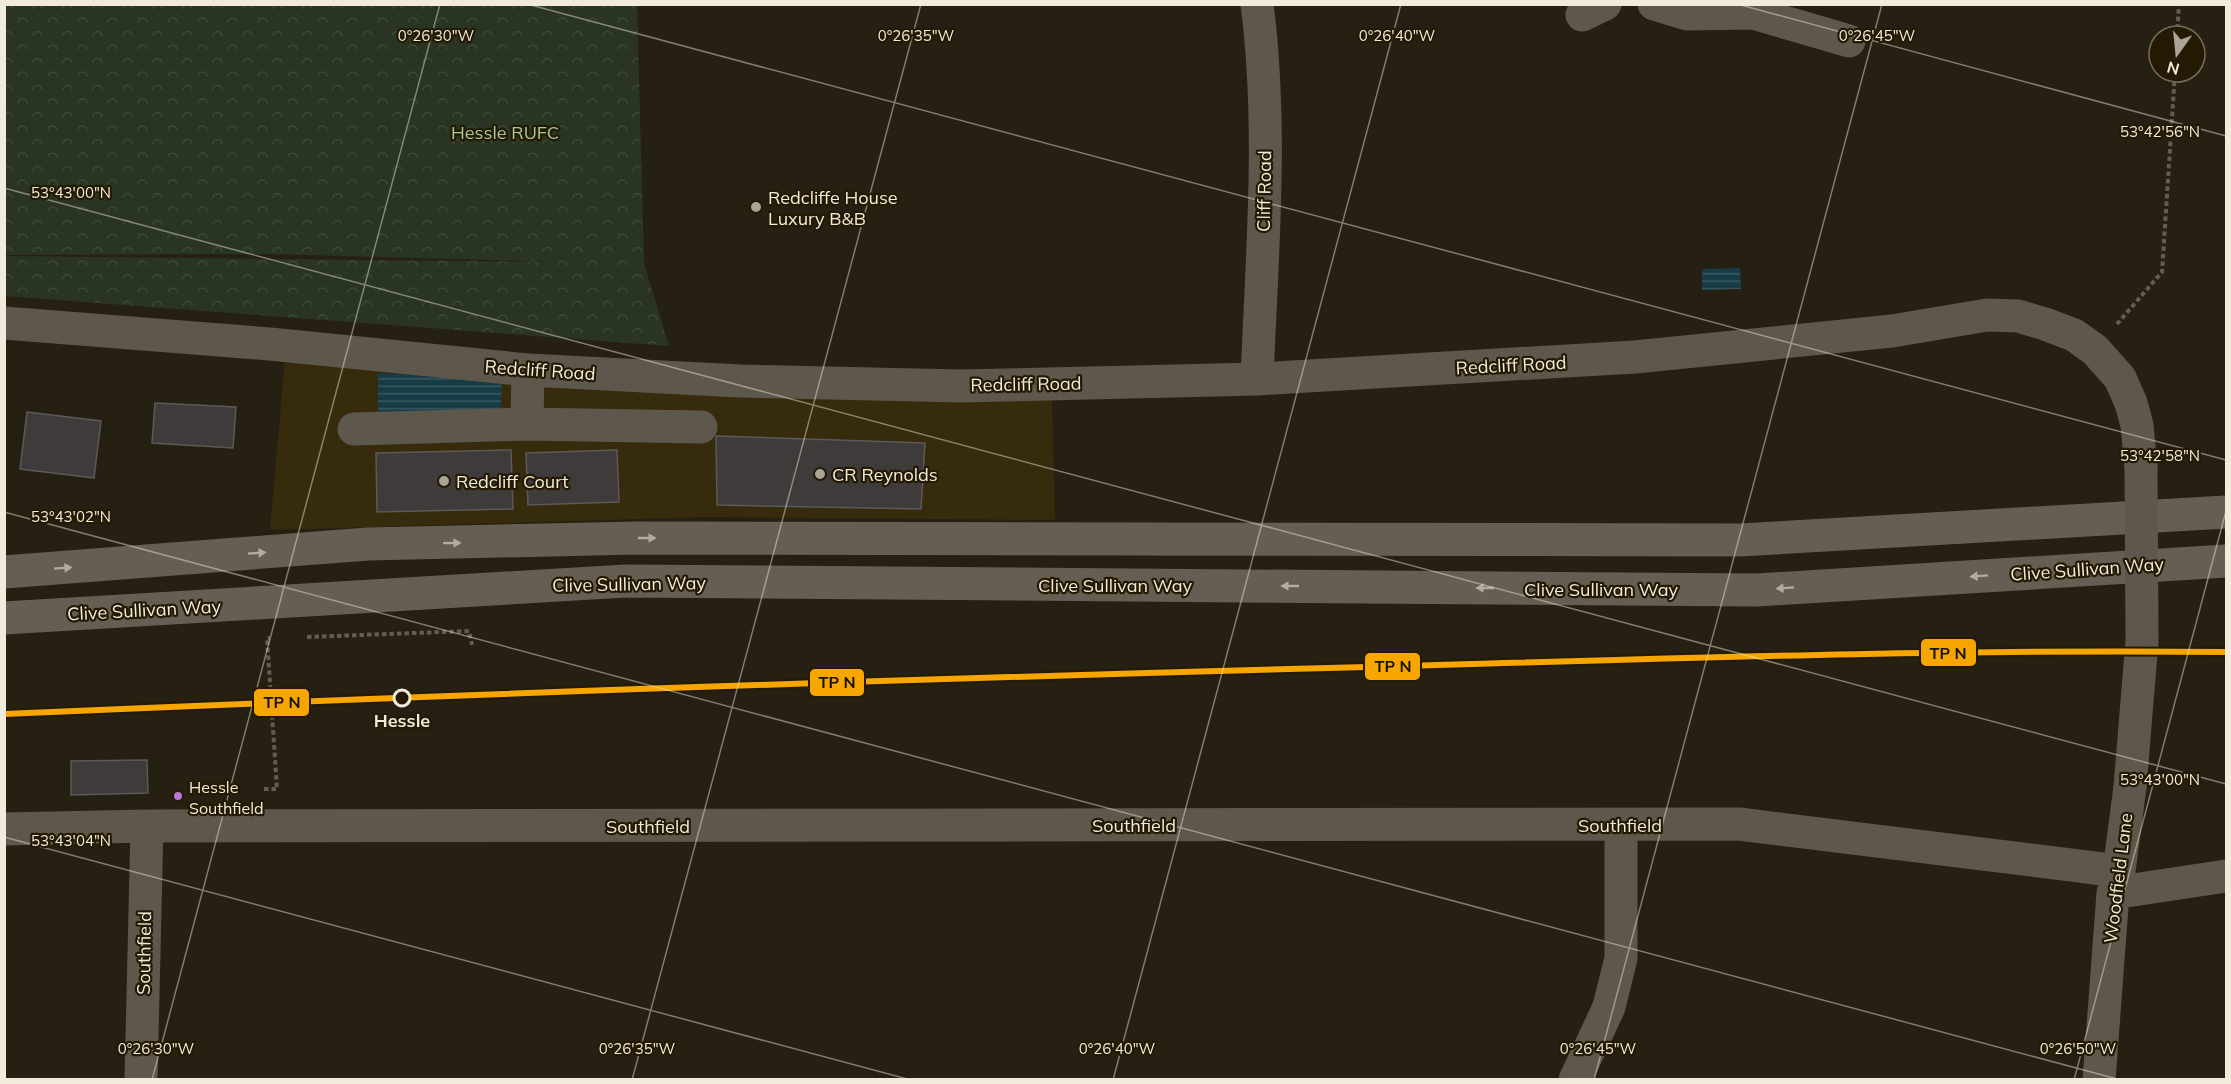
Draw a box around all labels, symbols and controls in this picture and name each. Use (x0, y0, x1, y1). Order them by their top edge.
north arrow (2147, 24, 2207, 84)
text: 0°26'30"W (398, 26, 475, 45)
text: 0°26'35"W (878, 26, 955, 45)
text: 0°26'40"W (1359, 26, 1436, 45)
text: 0°26'45"W (1839, 26, 1916, 45)
text: N (2165, 57, 2182, 80)
park label: Hessle RUFC (451, 121, 559, 144)
text: 53°42'56"N (2120, 122, 2200, 141)
street label: Cliff Road (1252, 150, 1276, 232)
text: 53°43'00"N (31, 183, 111, 202)
place label: Redcliffe House Luxury B&B (768, 186, 898, 230)
marker: Redcliffe House Luxury B&B (749, 200, 763, 214)
street label: Redcliff Road (1455, 351, 1567, 379)
street label: Redcliff Road (484, 355, 596, 385)
street label: Redcliff Road (970, 372, 1082, 396)
text: 53°42'58"N (2120, 446, 2200, 465)
place label: CR Reynolds (832, 463, 938, 486)
marker: CR Reynolds (813, 467, 827, 481)
place label: Redcliff Court (456, 470, 569, 493)
marker: Redcliff Court (437, 474, 451, 488)
text: 53°43'02"N (31, 507, 111, 526)
one-way arrow (637, 533, 656, 543)
one-way arrow (442, 538, 461, 547)
one-way arrow (248, 548, 267, 558)
street label: Clive Sullivan Way (2009, 552, 2165, 586)
one-way arrow (53, 563, 72, 572)
street label: Clive Sullivan Way (552, 571, 707, 597)
one-way arrow (1970, 571, 1989, 581)
street label: Clive Sullivan Way (1038, 574, 1192, 597)
street label: Clive Sullivan Way (1524, 578, 1678, 601)
one-way arrow (1280, 581, 1299, 591)
one-way arrow (1475, 583, 1494, 593)
one-way arrow (1775, 583, 1794, 593)
street label: Clive Sullivan Way (67, 594, 222, 626)
line badge: TP N (1920, 638, 1977, 667)
text: TP N (1929, 643, 1967, 663)
line badge: TP N (1364, 652, 1421, 681)
text: TP N (1374, 656, 1412, 676)
line badge: TP N (809, 668, 865, 697)
text: TP N (818, 672, 856, 692)
line badge: TP N (253, 688, 310, 717)
marker: Hessle (393, 689, 411, 707)
text: TP N (263, 692, 301, 712)
place label: Hessle (374, 709, 430, 732)
text: 53°43'00"N (2120, 770, 2200, 789)
place label: Hessle Southfield (189, 777, 264, 818)
marker: Hessle Southfield (172, 790, 184, 802)
street label: Woodfield Lane (2099, 812, 2137, 944)
street label: Southfield (1092, 814, 1176, 837)
street label: Southfield (1578, 814, 1662, 837)
street label: Southfield (606, 815, 690, 838)
text: 53°43'04"N (31, 831, 111, 850)
street label: Southfield (132, 911, 156, 995)
text: 0°26'30"W (118, 1039, 195, 1058)
text: 0°26'35"W (599, 1039, 676, 1058)
text: 0°26'40"W (1079, 1039, 1156, 1058)
text: 0°26'45"W (1560, 1039, 1637, 1058)
text: 0°26'50"W (2040, 1039, 2117, 1058)

